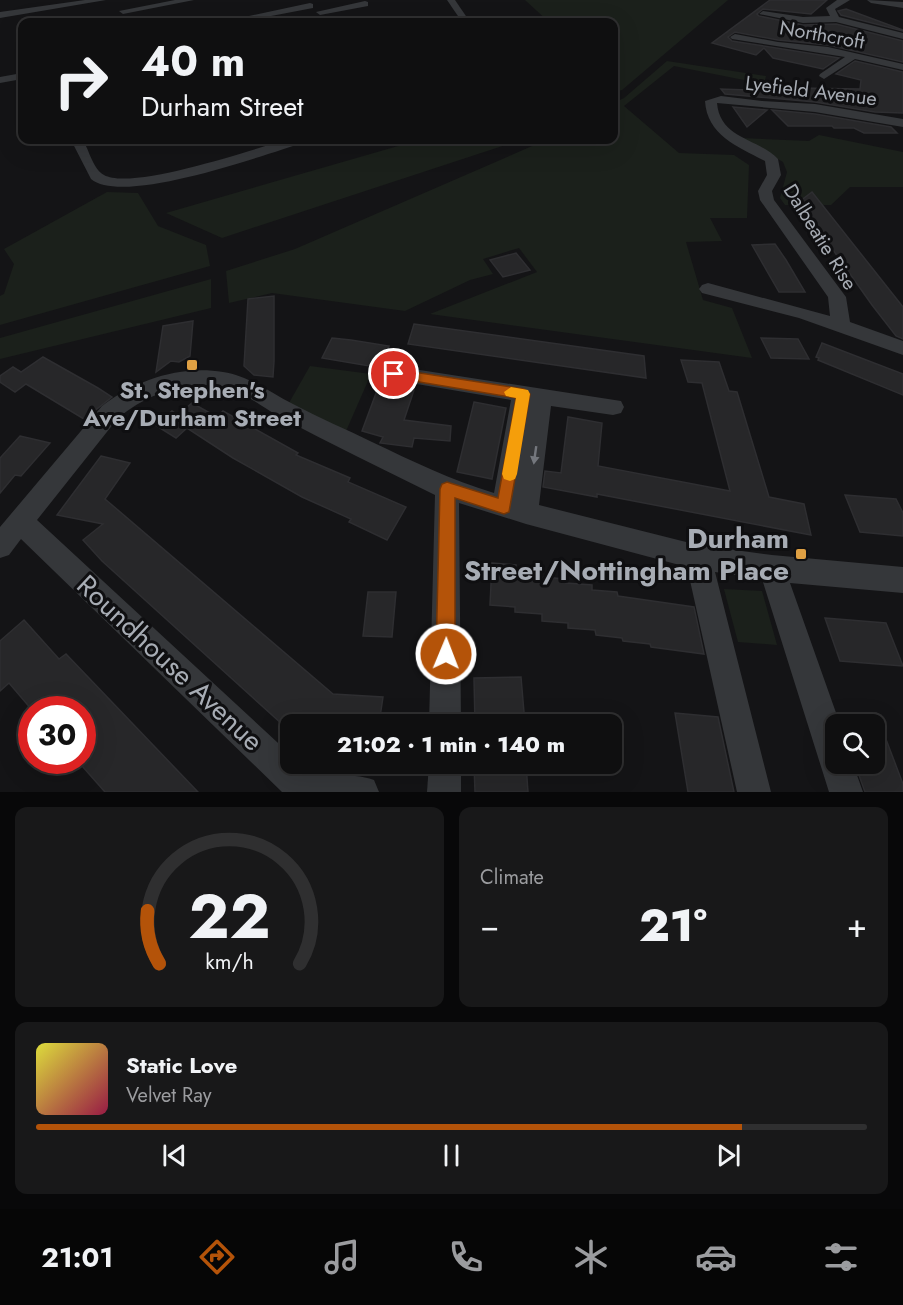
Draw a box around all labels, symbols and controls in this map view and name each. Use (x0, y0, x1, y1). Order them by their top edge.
street label: Northcroft (777, 13, 867, 57)
text: 40 m (141, 31, 245, 92)
icon: right (42, 42, 120, 120)
street label: Lyefield Avenue (744, 69, 878, 113)
text: Durham Street (141, 87, 304, 126)
street label: Dalbeatie Rise (776, 178, 864, 296)
pin (368, 348, 419, 399)
icon: arrive (377, 357, 410, 390)
marker: St. Stephen's Ave/Durham Street (185, 358, 199, 372)
place label: St. Stephen's Ave/Durham Street (82, 372, 301, 435)
one-way arrow (530, 445, 539, 464)
place label: Durham Street/Nottingham Place (464, 518, 789, 591)
marker: Durham Street/Nottingham Place (794, 547, 808, 561)
street label: Roundhouse Avenue (67, 565, 273, 761)
position arrow (414, 622, 478, 686)
speed limit sign: 30 (18, 696, 96, 774)
map controls (825, 714, 885, 774)
button: search (825, 714, 885, 774)
text: 21:02 · 1 min · 140 m (337, 728, 565, 760)
text: Climate (480, 863, 544, 892)
text: 22 (189, 871, 270, 961)
text: 21° (639, 893, 707, 958)
text: − (480, 902, 499, 949)
text: + (847, 902, 867, 949)
text: km/h (205, 946, 254, 977)
text: Static Love (126, 1049, 237, 1081)
text: Velvet Ray (126, 1081, 212, 1110)
icon: previous (158, 1139, 191, 1172)
icon: pause (435, 1139, 468, 1172)
icon: next (712, 1139, 745, 1172)
icon: directions (196, 1236, 238, 1278)
icon: music (321, 1236, 363, 1278)
icon: phone (445, 1236, 487, 1278)
icon: climate (570, 1236, 612, 1278)
icon: car (695, 1236, 737, 1278)
icon: filters (820, 1236, 862, 1278)
text: 21:01 (41, 1238, 113, 1277)

